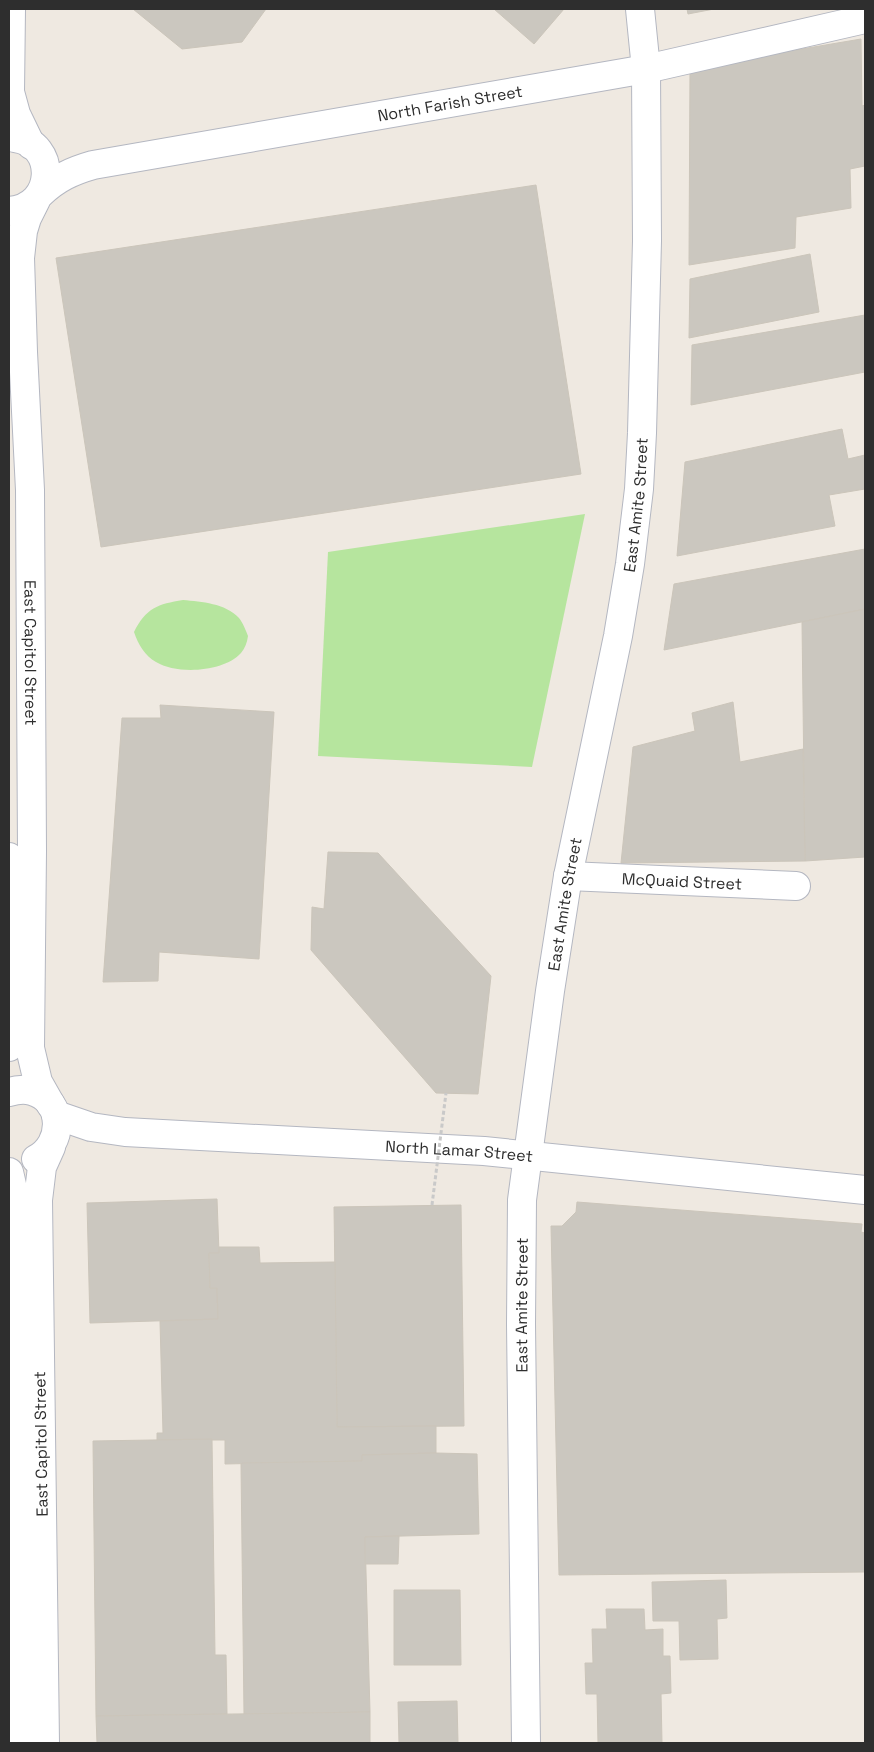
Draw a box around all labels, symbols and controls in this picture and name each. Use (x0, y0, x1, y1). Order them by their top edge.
street label: North Farish Street (376, 80, 524, 126)
street label: East Amite Street (618, 437, 652, 574)
street label: East Capitol Street (20, 580, 42, 726)
street label: East Amite Street (543, 835, 586, 972)
street label: McQuaid Street (621, 868, 743, 894)
street label: North Lamar Street (385, 1135, 534, 1166)
street label: East Amite Street (510, 1237, 532, 1373)
street label: East Capitol Street (29, 1371, 53, 1517)

